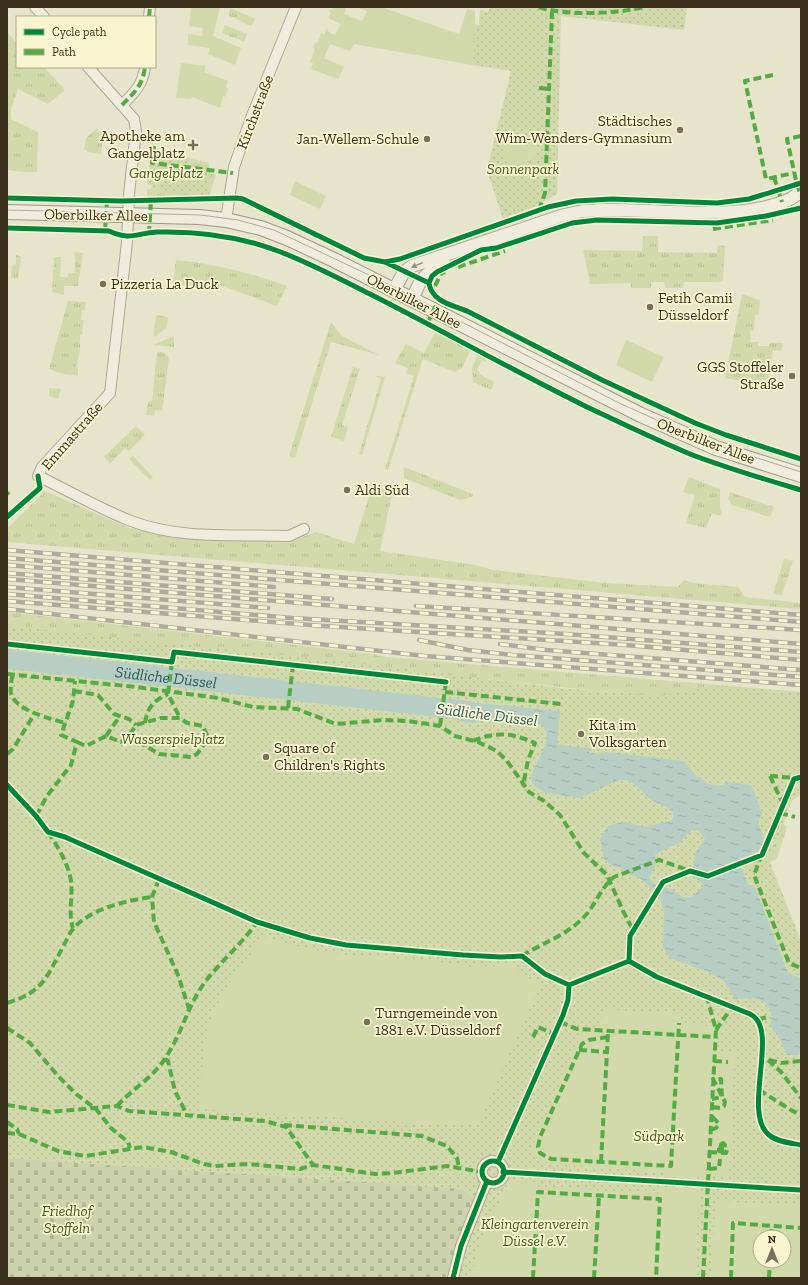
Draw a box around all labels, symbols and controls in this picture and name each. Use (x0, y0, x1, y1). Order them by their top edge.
legend (16, 16, 156, 68)
text: Cycle path (52, 25, 107, 39)
text: Path (52, 45, 76, 59)
street label: Kirchstraße (233, 72, 277, 152)
place label: Städtisches Wim-Wenders-Gymnasium (495, 112, 672, 147)
marker: Städtisches Wim-Wenders-Gymnasium (675, 125, 685, 135)
place label: Apotheke am Gangelplatz (100, 127, 185, 162)
place label: Jan-Wellem-Schule (296, 130, 419, 148)
marker: Jan-Wellem-Schule (422, 134, 432, 144)
marker: Apotheke am Gangelplatz (188, 140, 198, 150)
park label: Sonnenpark (487, 160, 559, 178)
park label: Gangelplatz (129, 164, 203, 182)
street label: Oberbilker Allee (44, 205, 148, 225)
one-way arrow (410, 262, 422, 268)
street label: Oberbilker Allee (364, 269, 464, 333)
place label: Pizzeria La Duck (111, 275, 219, 293)
marker: Pizzeria La Duck (98, 279, 108, 289)
place label: Fetih Camii Düsseldorf (658, 289, 733, 324)
marker: Fetih Camii Düsseldorf (645, 302, 655, 312)
place label: GGS Stoffeler Straße (697, 358, 784, 393)
marker: GGS Stoffeler Straße (787, 371, 797, 381)
street label: Emmastraße (37, 398, 107, 474)
street label: Oberbilker Allee (654, 414, 758, 468)
place label: Aldi Süd (355, 481, 410, 499)
marker: Aldi Süd (342, 485, 352, 495)
water label: Südliche Düssel (114, 662, 218, 692)
water label: Südliche Düssel (435, 699, 539, 730)
place label: Kita im Volksgarten (588, 716, 667, 751)
marker: Kita im Volksgarten (576, 729, 586, 739)
park label: Wasserspielplatz (121, 730, 225, 748)
place label: Square of Children's Rights (274, 739, 385, 774)
marker: Square of Children's Rights (261, 752, 271, 762)
place label: Turngemeinde von 1881 e.V. Düsseldorf (375, 1004, 502, 1039)
marker: Turngemeinde von 1881 e.V. Düsseldorf (362, 1017, 372, 1027)
park label: Südpark (634, 1127, 685, 1145)
park label: Friedhof Stoffeln (42, 1202, 95, 1237)
park label: Kleingartenverein Düssel e.V. (481, 1215, 589, 1250)
north arrow (752, 1229, 792, 1269)
text: N (768, 1233, 777, 1246)

